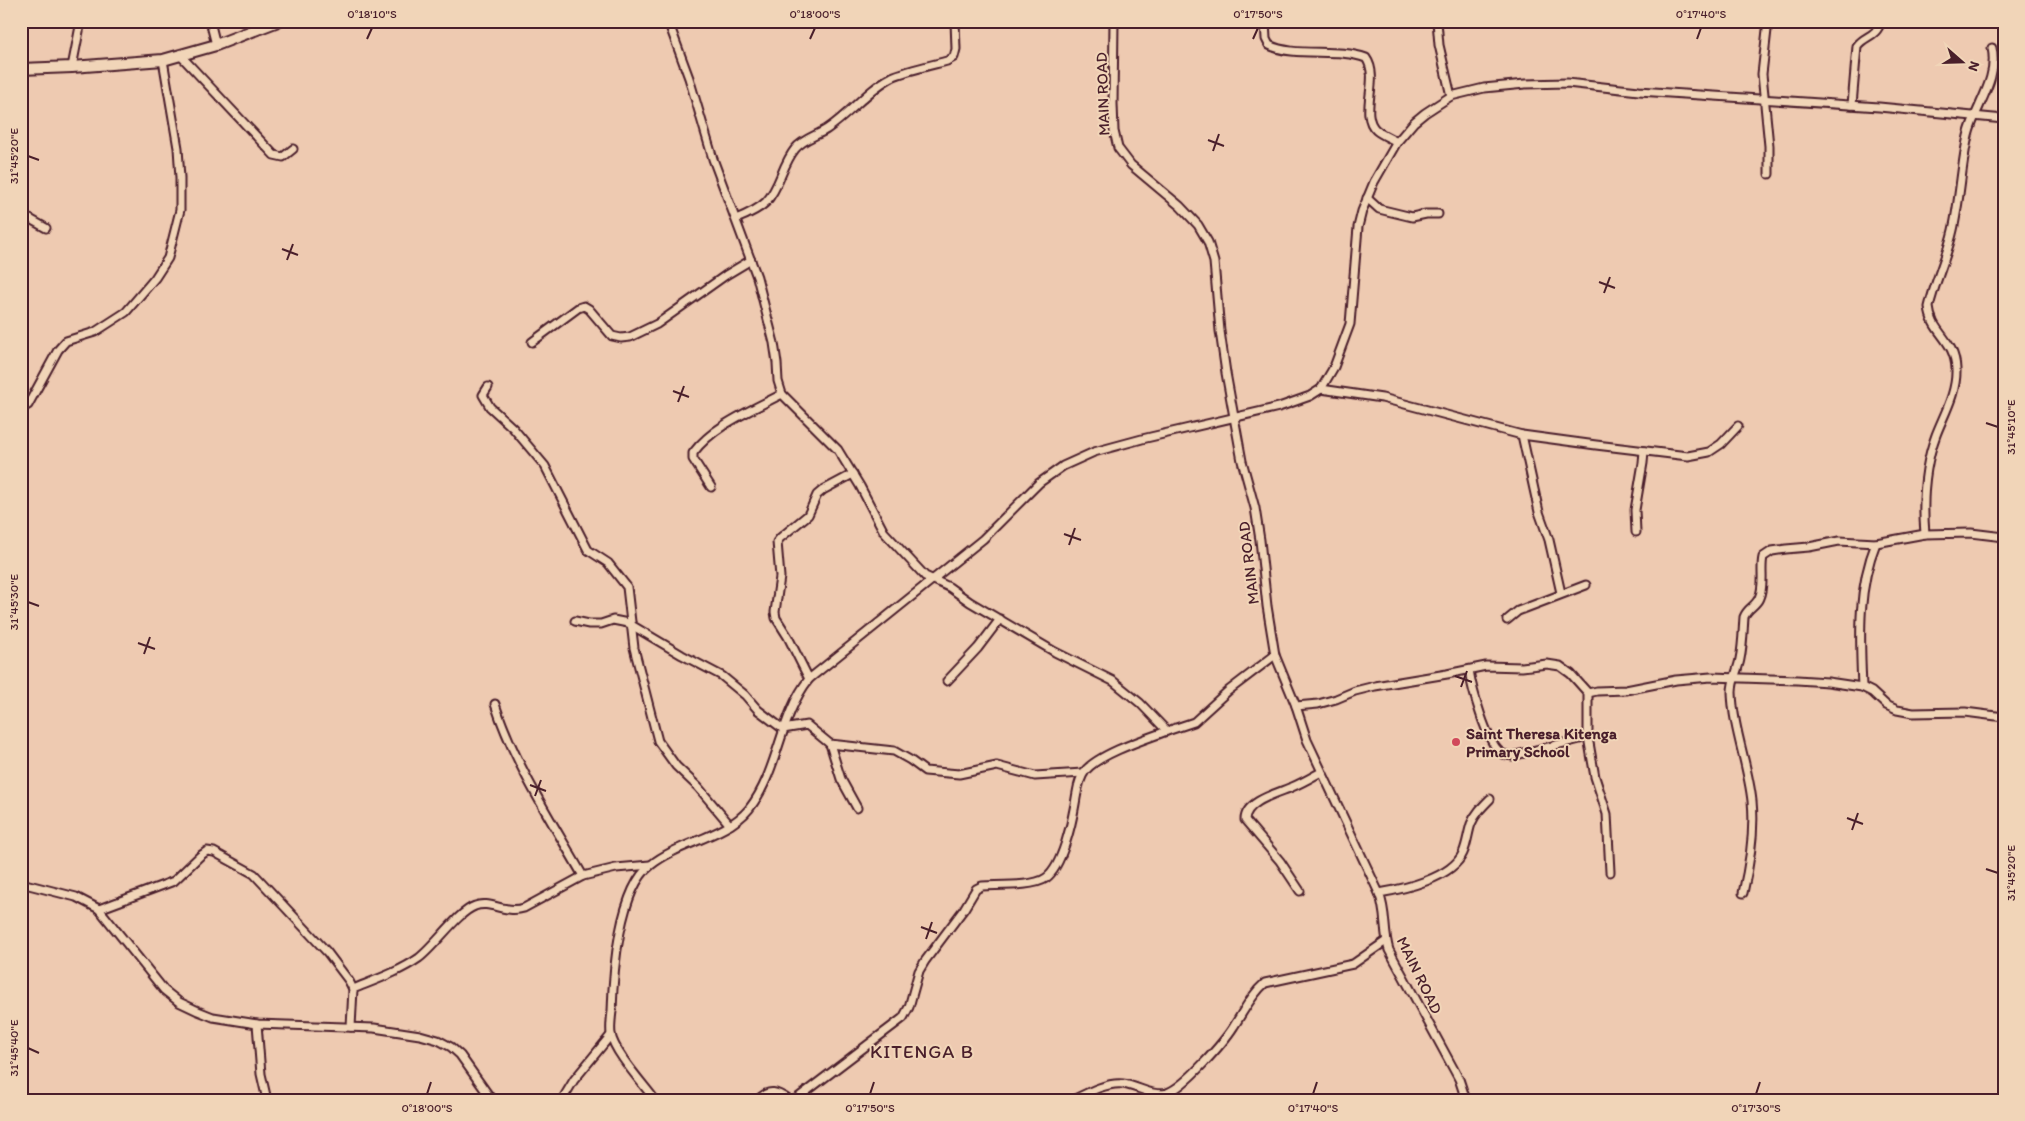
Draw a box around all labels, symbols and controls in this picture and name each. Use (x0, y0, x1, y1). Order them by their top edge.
text: 0°18'10"S (347, 7, 397, 21)
text: 0°18'00"S (789, 7, 841, 21)
text: 0°17'50"S (1233, 7, 1283, 21)
text: 0°17'40"S (1676, 7, 1726, 21)
north arrow (1938, 38, 1988, 88)
street label: MAIN ROAD (1092, 51, 1113, 136)
text: N (1964, 59, 1983, 74)
text: 31°45'20"E (7, 128, 21, 184)
text: 31°45'10"E (2004, 399, 2018, 455)
street label: MAIN ROAD (1234, 520, 1263, 606)
text: 31°45'30"E (7, 573, 21, 630)
place label: Saint Theresa Kitenga Primary School (1466, 724, 1617, 762)
marker: Saint Theresa Kitenga Primary School (1450, 736, 1462, 748)
text: 31°45'20"E (2004, 845, 2018, 901)
street label: MAIN ROAD (1393, 933, 1447, 1017)
text: 31°45'40"E (7, 1019, 21, 1077)
district label: KITENGA B (870, 1040, 974, 1063)
text: 0°18'00"S (401, 1101, 453, 1115)
text: 0°17'50"S (845, 1101, 895, 1115)
text: 0°17'40"S (1288, 1101, 1338, 1115)
text: 0°17'30"S (1731, 1101, 1781, 1115)

